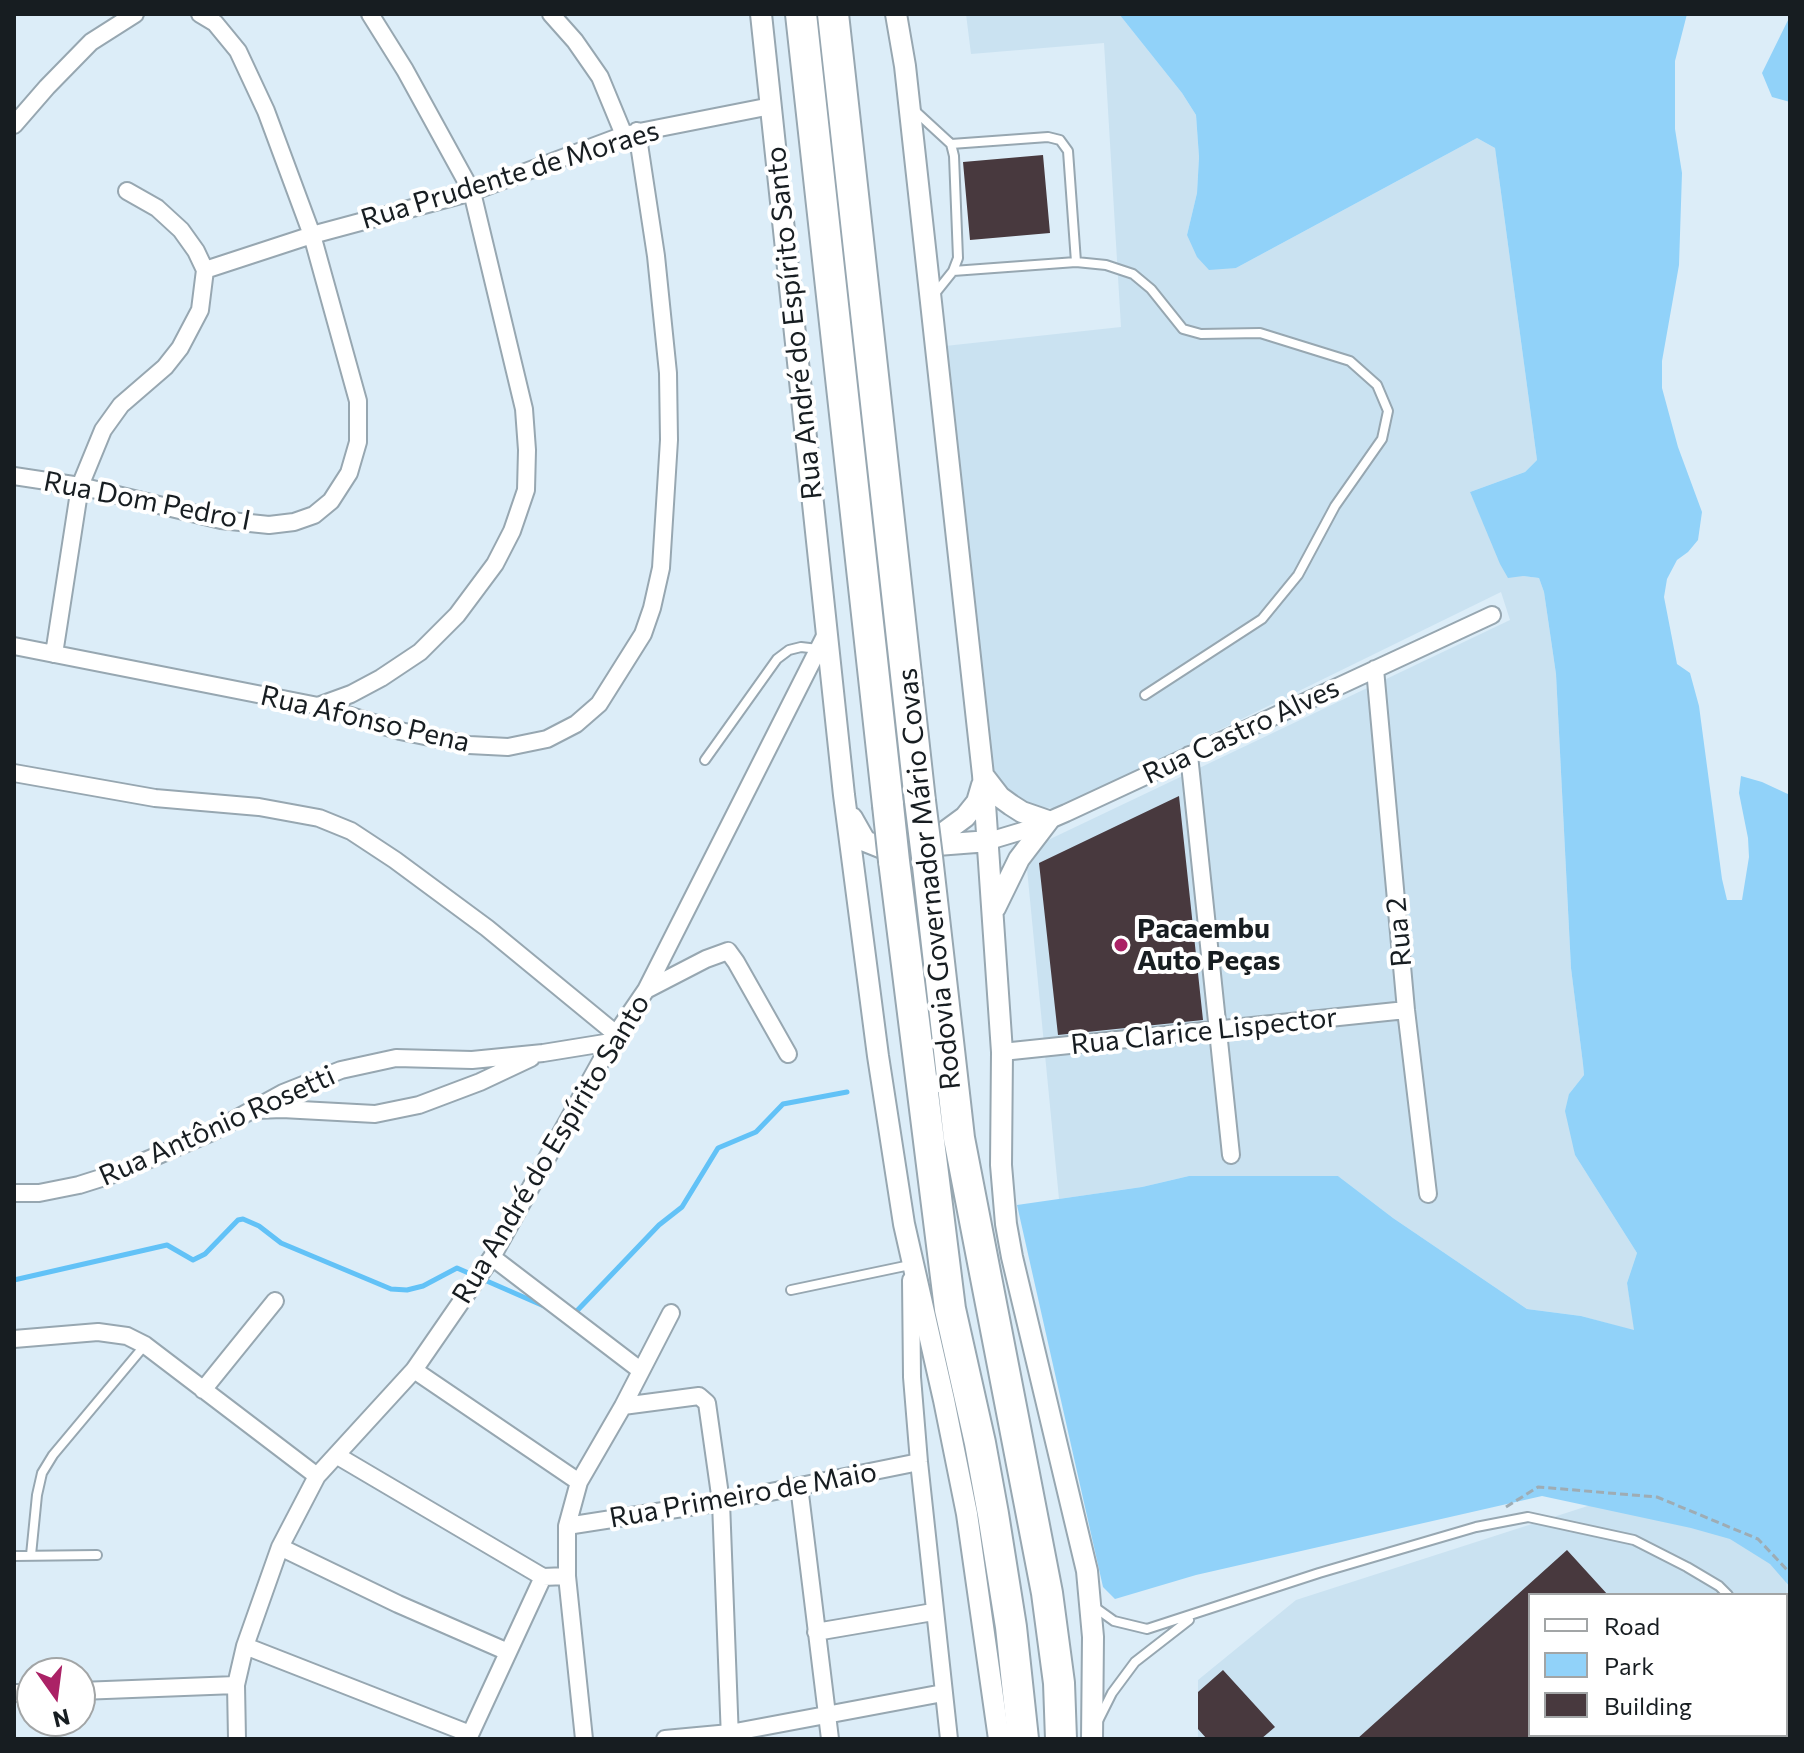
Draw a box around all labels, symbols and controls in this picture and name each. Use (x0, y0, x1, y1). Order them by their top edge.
street label: Rua Prudente de Moraes (357, 114, 663, 236)
street label: Rua André do Espírito Santo (759, 145, 829, 501)
street label: Rua Dom Pedro I (41, 464, 253, 538)
street label: Rodovia Governador Mário Covas (890, 667, 968, 1091)
street label: Rua Castro Alves (1137, 671, 1345, 791)
street label: Rua Afonso Pena (257, 679, 473, 759)
street label: Rua 2 (1379, 896, 1419, 968)
place label: Pacaembu Auto Peças (1137, 912, 1281, 978)
marker: Pacaembu Auto Peças (1112, 936, 1130, 954)
street label: Rua André do Espírito Santo (445, 988, 657, 1310)
street label: Rua Clarice Lispector (1069, 1000, 1339, 1062)
street label: Rua Antônio Rosetti (94, 1059, 340, 1193)
street label: Rua Primeiro de Maio (607, 1455, 879, 1535)
legend (1528, 1593, 1788, 1737)
text: Road (1604, 1611, 1660, 1640)
text: Park (1604, 1651, 1654, 1680)
north arrow (16, 1657, 96, 1737)
text: Building (1604, 1691, 1692, 1720)
text: N (50, 1704, 73, 1734)

